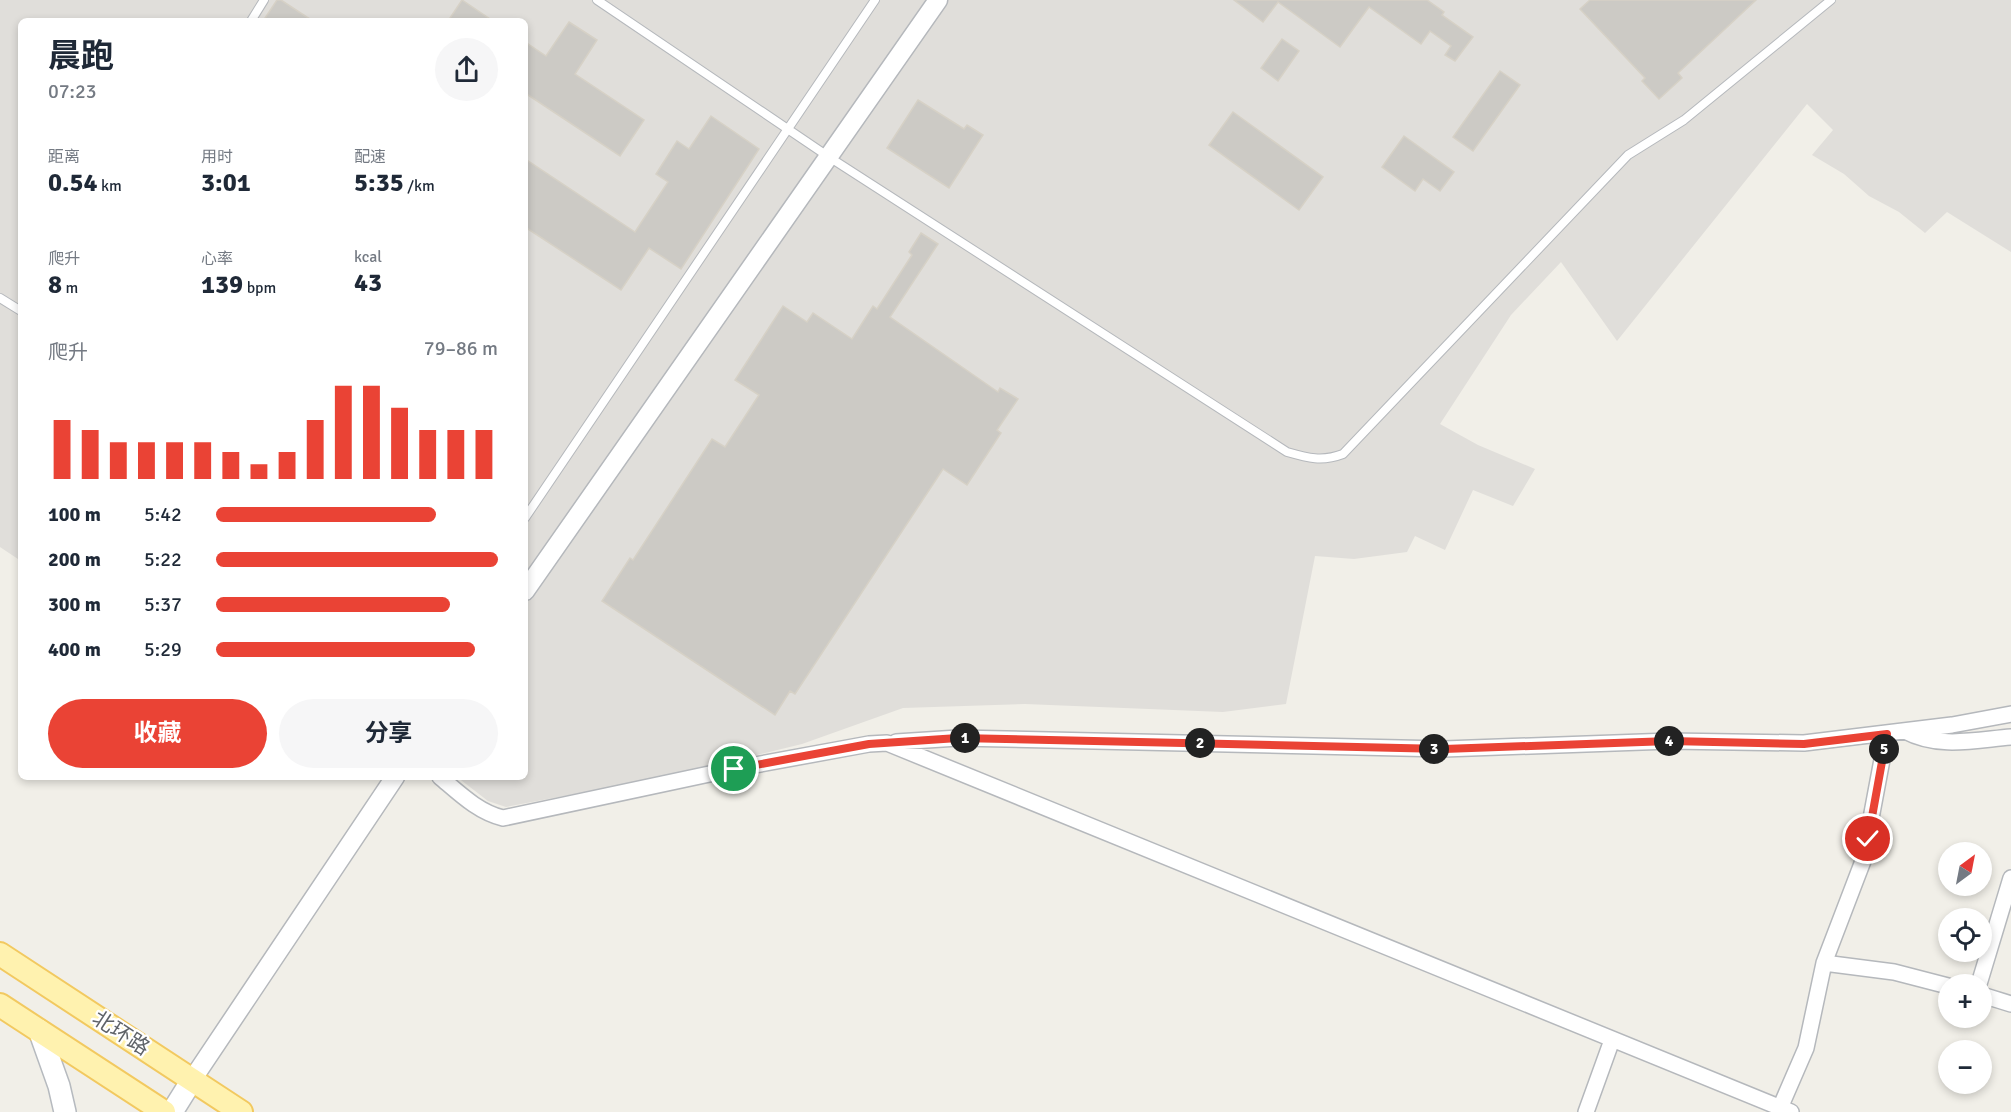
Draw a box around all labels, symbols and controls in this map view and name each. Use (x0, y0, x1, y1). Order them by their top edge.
text: 晨跑 (48, 36, 114, 77)
button: share (435, 38, 498, 101)
text: 07:23 (48, 79, 97, 104)
text: 距离 (48, 147, 80, 167)
text: 用时 (201, 147, 233, 167)
text: 配速 (354, 147, 386, 167)
text: 0.54 (48, 167, 98, 199)
text: 3:01 (201, 167, 251, 199)
text: 5:35 (354, 167, 404, 199)
text: km (98, 176, 122, 196)
text: /km (404, 176, 435, 196)
text: kcal (354, 247, 382, 267)
text: 爬升 (48, 249, 80, 269)
text: 心率 (201, 249, 233, 269)
text: 43 (354, 267, 382, 299)
text: 8 (48, 269, 62, 301)
text: 139 (201, 269, 243, 301)
text: m (62, 278, 78, 298)
text: bpm (243, 278, 276, 298)
text: 79–86 m (424, 336, 498, 361)
text: 爬升 (48, 340, 88, 365)
text: 100 m (48, 502, 101, 527)
text: 5:42 (144, 502, 182, 527)
text: 200 m (48, 547, 101, 572)
text: 5:22 (144, 547, 182, 572)
text: 300 m (48, 592, 101, 617)
text: 5:37 (144, 592, 182, 617)
text: 400 m (48, 637, 101, 662)
text: 5:29 (144, 637, 182, 662)
button: 收藏 (48, 699, 267, 768)
button: 分享 (279, 699, 498, 768)
pin: 1 (950, 723, 980, 753)
pin: 4 (1654, 726, 1684, 756)
text: 1 (961, 728, 969, 748)
pin: 2 (1185, 728, 1215, 758)
text: 4 (1665, 731, 1673, 751)
text: 2 (1196, 733, 1204, 753)
pin: 3 (1419, 734, 1449, 764)
pin: 5 (1869, 734, 1899, 764)
text: 3 (1430, 739, 1438, 759)
text: 5 (1880, 739, 1888, 759)
pin (708, 743, 759, 794)
icon: arrive (717, 752, 750, 785)
pin (1842, 813, 1893, 864)
icon: check (1851, 822, 1884, 855)
north arrow (1938, 842, 1992, 896)
map controls (1938, 842, 1992, 1094)
button: locate (1938, 908, 1992, 962)
button: + (1938, 974, 1992, 1028)
street label: 北环路 (88, 1005, 154, 1061)
button: − (1938, 1040, 1992, 1094)

